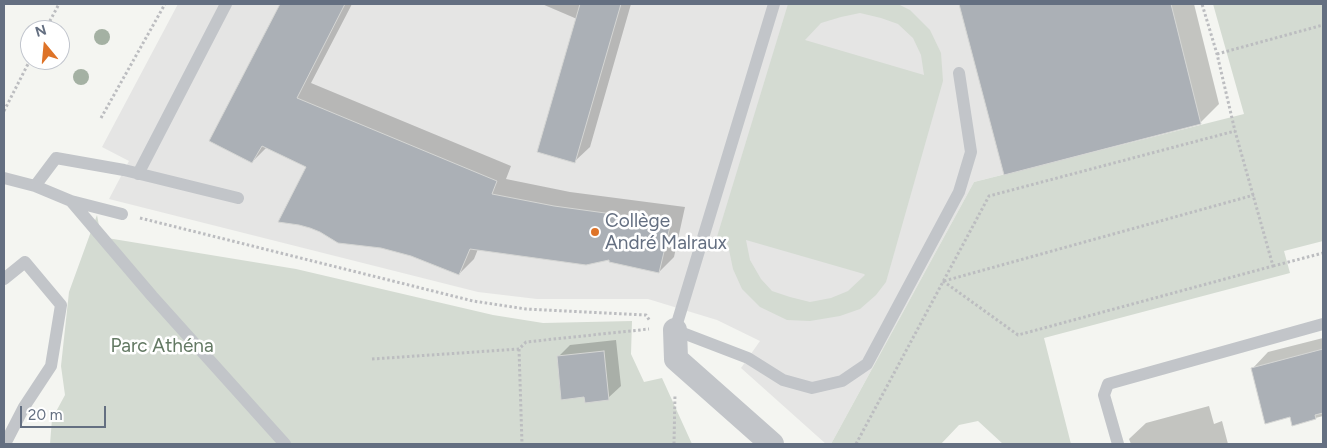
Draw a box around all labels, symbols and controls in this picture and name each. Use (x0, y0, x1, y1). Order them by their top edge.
north arrow (20, 20, 70, 70)
text: N (33, 21, 48, 41)
place label: Collège André Malraux (605, 210, 727, 254)
marker: Collège André Malraux (589, 226, 601, 238)
park label: Parc Athéna (110, 335, 214, 357)
scale bar (22, 396, 109, 428)
text: 20 m (28, 406, 62, 424)

